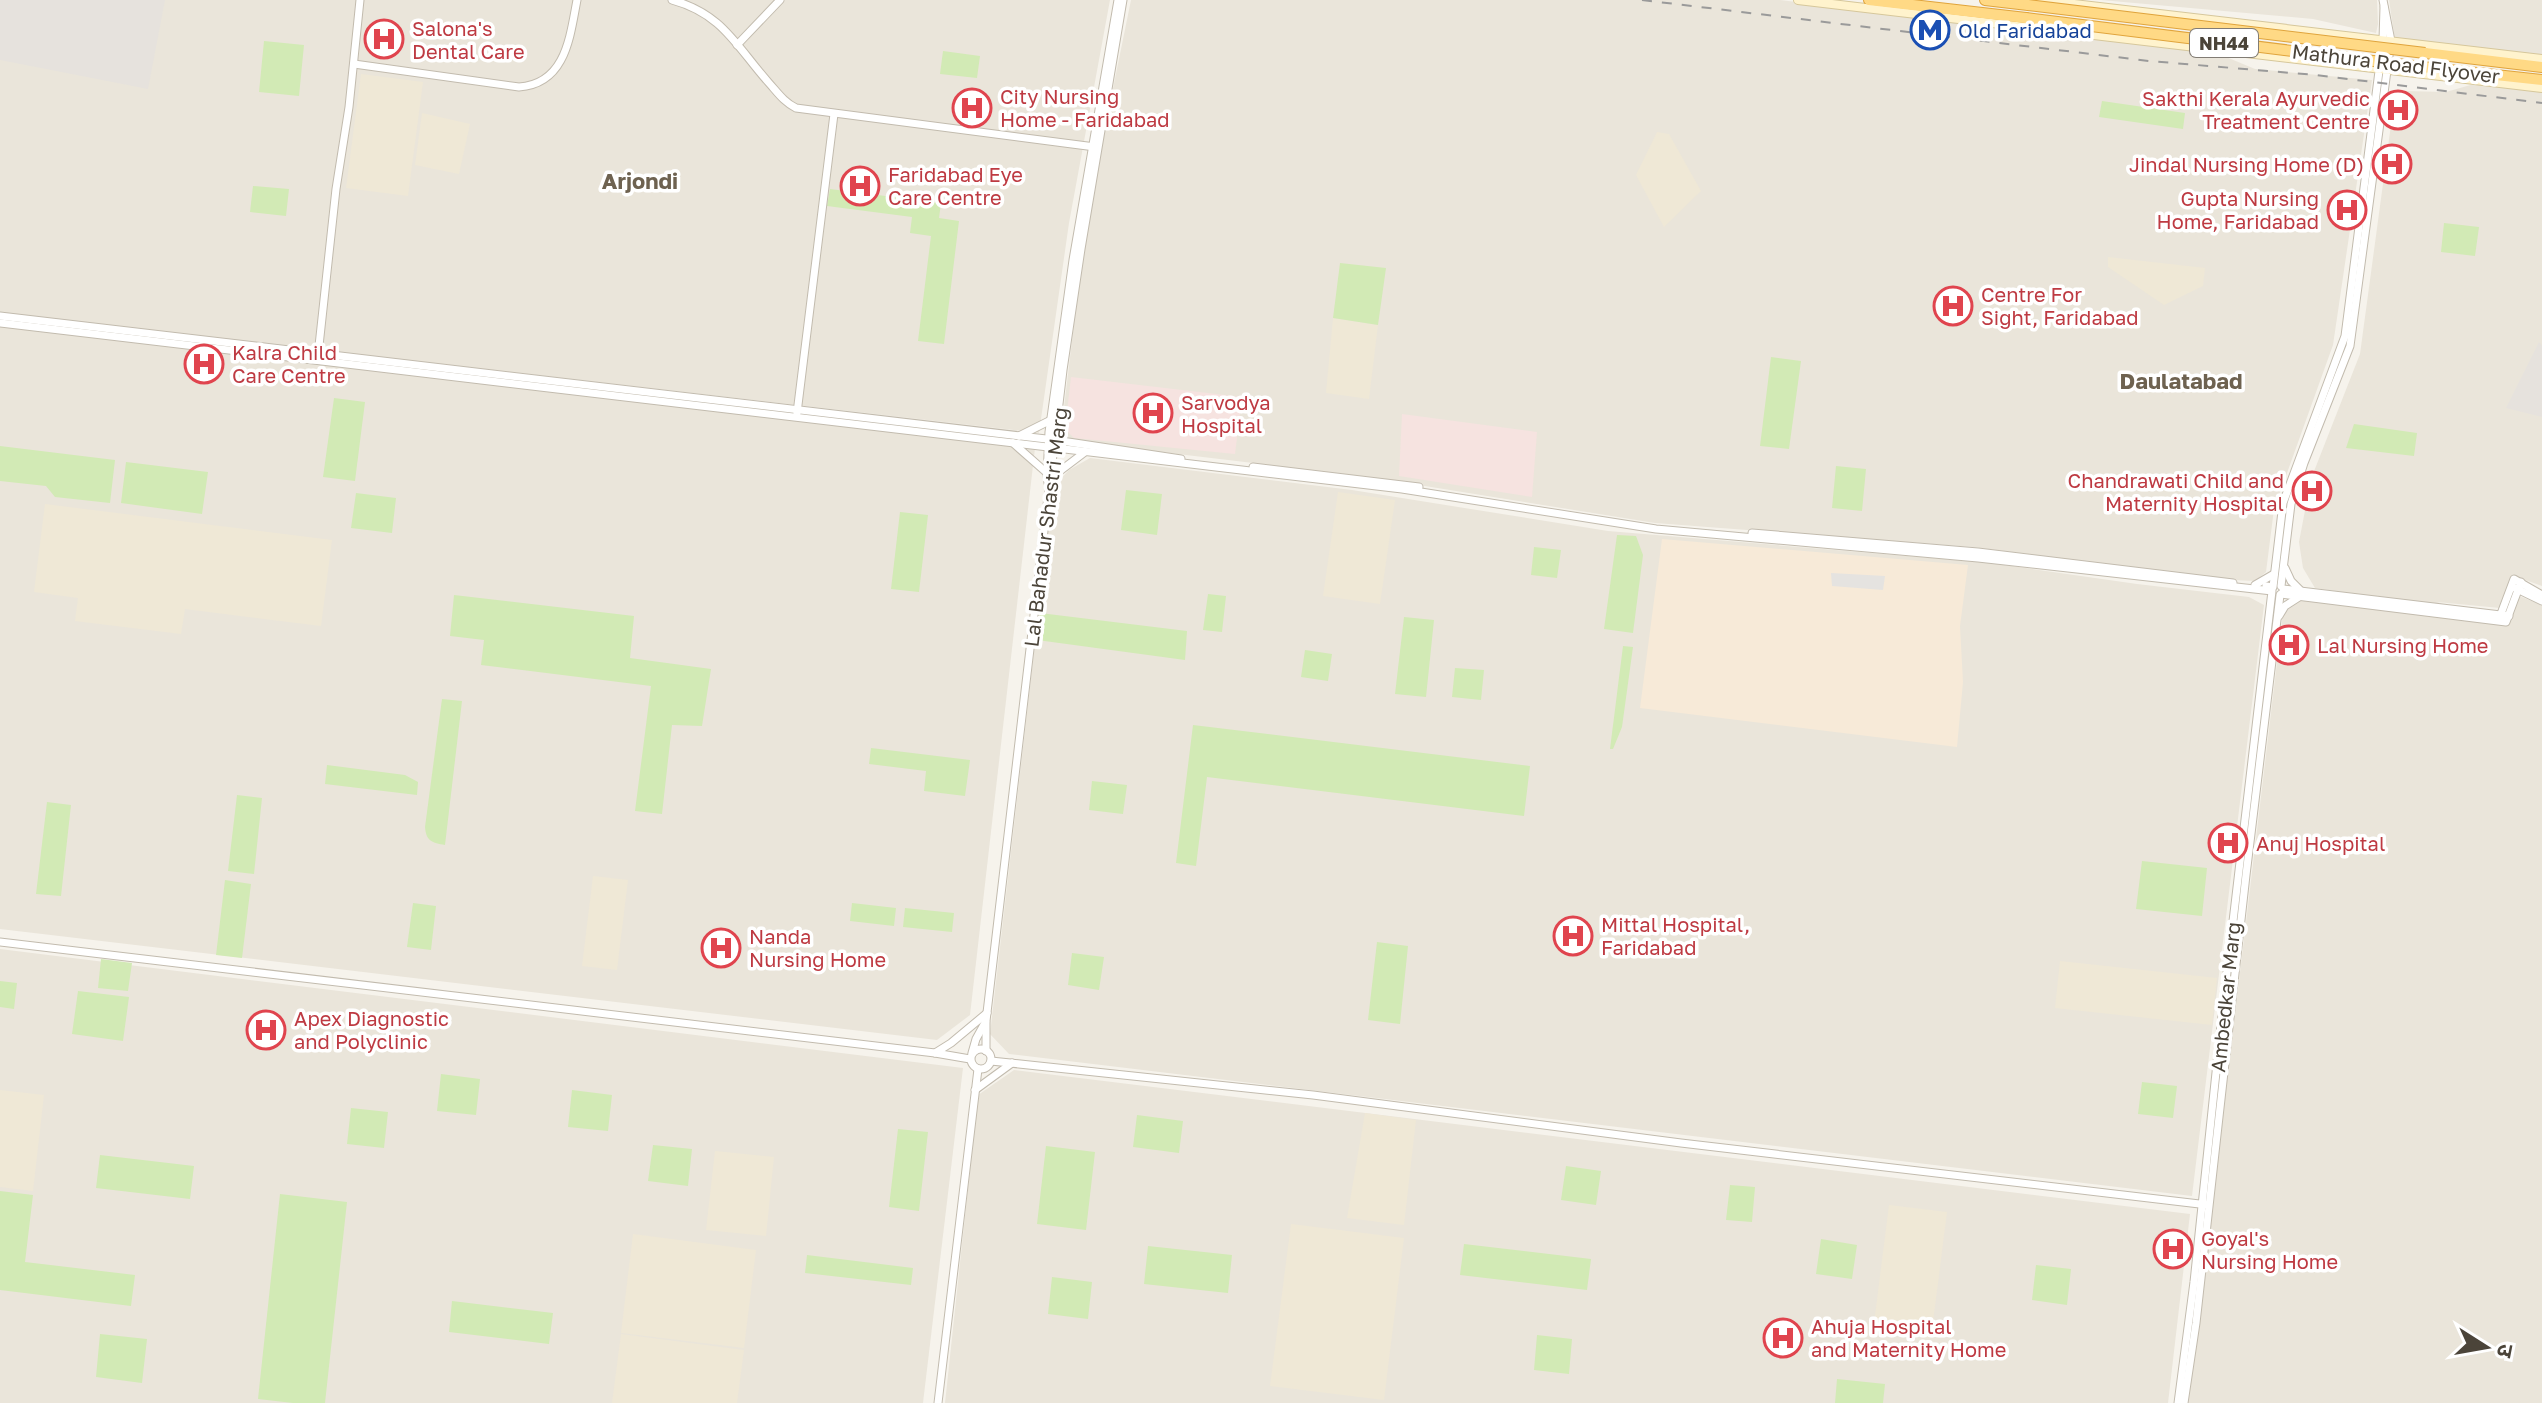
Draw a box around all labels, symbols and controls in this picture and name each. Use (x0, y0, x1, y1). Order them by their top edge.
metro station icon: Old Faridabad (1909, 9, 1951, 51)
place label: Salona's Dental Care (412, 16, 525, 63)
hospital icon: Salona's Dental Care (363, 18, 405, 60)
place label: Old Faridabad (1958, 18, 2092, 42)
road number: NH44 (2190, 29, 2258, 57)
street label: Mathura Road Flyover (2291, 38, 2501, 88)
place label: City Nursing Home - Faridabad (1000, 84, 1170, 131)
place label: Sakthi Kerala Ayurvedic Treatment Centre (2142, 86, 2370, 133)
hospital icon: City Nursing Home - Faridabad (951, 87, 993, 129)
hospital icon: Sakthi Kerala Ayurvedic Treatment Centre (2377, 89, 2419, 131)
hospital icon: Jindal Nursing Home (D) (2371, 143, 2413, 185)
place label: Jindal Nursing Home (D) (2129, 152, 2364, 176)
place label: Faridabad Eye Care Centre (888, 162, 1023, 209)
hospital icon: Faridabad Eye Care Centre (839, 165, 881, 207)
district label: Arjondi (602, 167, 678, 194)
place label: Gupta Nursing Home, Faridabad (2156, 186, 2319, 233)
hospital icon: Gupta Nursing Home, Faridabad (2326, 189, 2368, 231)
place label: Centre For Sight, Faridabad (1981, 282, 2139, 329)
hospital icon: Centre For Sight, Faridabad (1932, 285, 1974, 327)
place label: Kalra Child Care Centre (232, 340, 346, 387)
hospital icon: Kalra Child Care Centre (183, 343, 225, 385)
district label: Daulatabad (2119, 367, 2243, 394)
place label: Sarvodya Hospital (1181, 390, 1271, 437)
hospital icon: Sarvodya Hospital (1132, 392, 1174, 434)
street label: Lal Bahadur Shastri Marg (1018, 406, 1072, 648)
place label: Chandrawati Child and Maternity Hospital (2068, 468, 2284, 515)
hospital icon: Chandrawati Child and Maternity Hospital (2291, 470, 2333, 512)
hospital icon: Lal Nursing Home (2268, 624, 2310, 666)
place label: Lal Nursing Home (2317, 633, 2488, 657)
hospital icon: Anuj Hospital (2207, 822, 2249, 864)
place label: Anuj Hospital (2256, 831, 2385, 855)
place label: Mittal Hospital, Faridabad (1601, 912, 1750, 959)
hospital icon: Mittal Hospital, Faridabad (1552, 915, 1594, 957)
street label: Ambedkar Marg (2205, 921, 2245, 1073)
place label: Nanda Nursing Home (749, 924, 886, 971)
hospital icon: Nanda Nursing Home (700, 927, 742, 969)
place label: Apex Diagnostic and Polyclinic (294, 1006, 449, 1053)
hospital icon: Apex Diagnostic and Polyclinic (245, 1009, 287, 1051)
place label: Goyal's Nursing Home (2201, 1226, 2338, 1273)
hospital icon: Goyal's Nursing Home (2152, 1228, 2194, 1270)
north arrow (2446, 1307, 2526, 1387)
place label: Ahuja Hospital and Maternity Home (1811, 1314, 2006, 1361)
hospital icon: Ahuja Hospital and Maternity Home (1762, 1317, 1804, 1359)
text: उ (2491, 1342, 2521, 1361)

